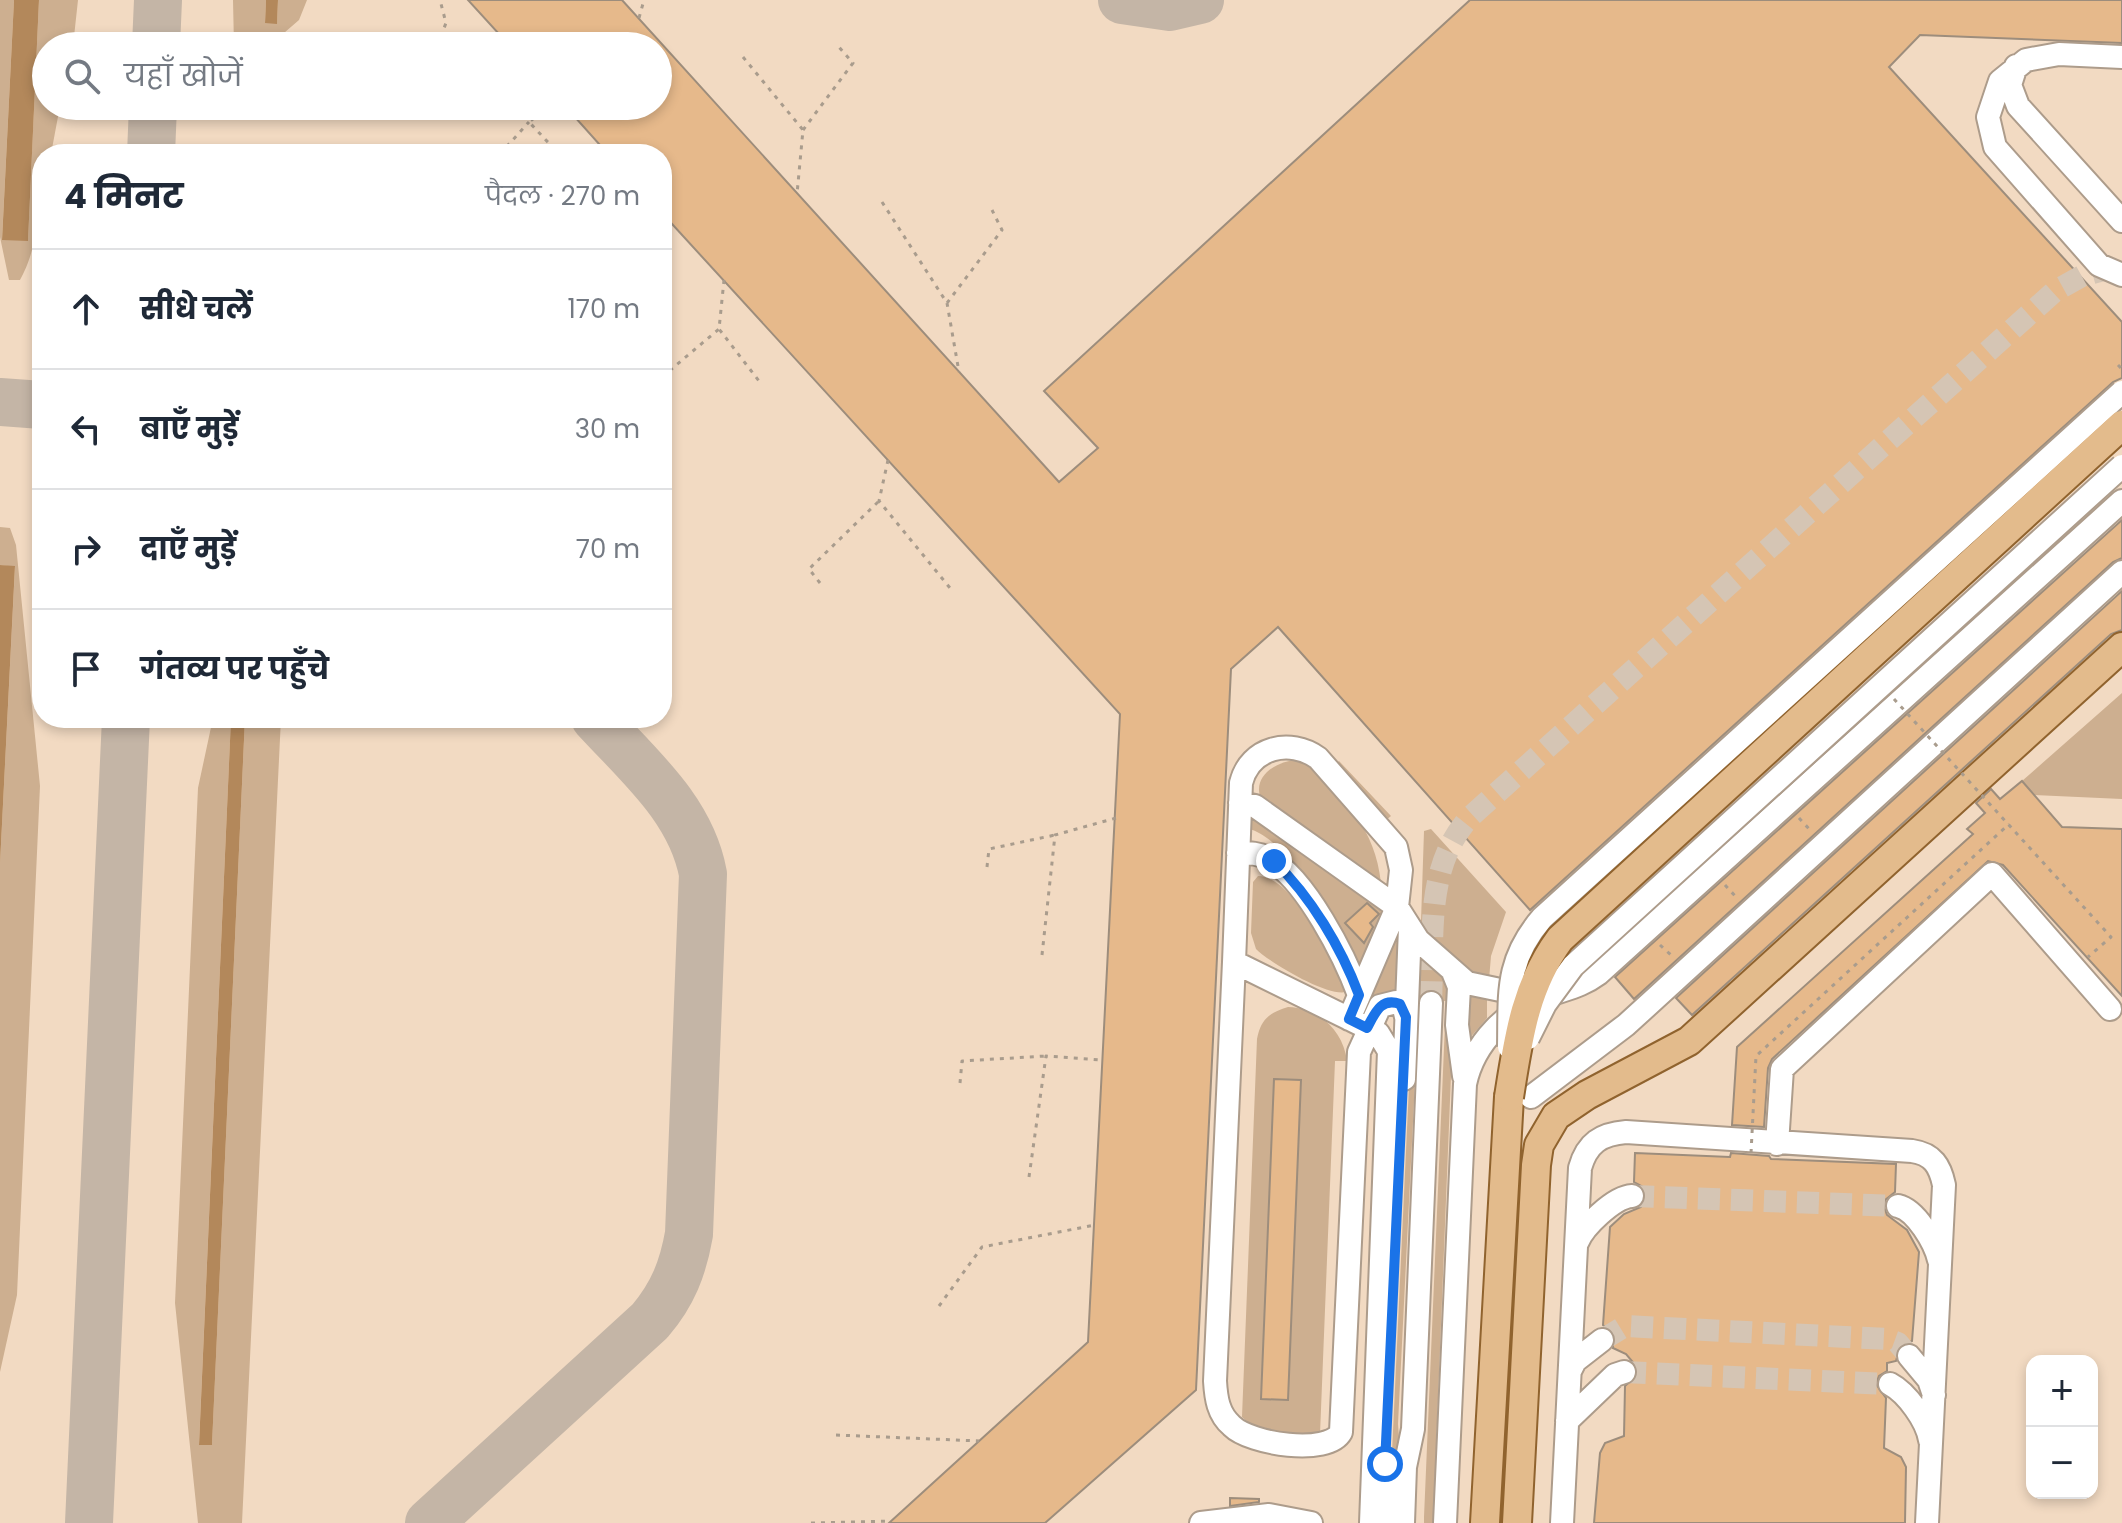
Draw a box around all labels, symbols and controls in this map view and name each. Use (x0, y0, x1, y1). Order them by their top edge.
search box (32, 32, 672, 120)
icon: search (60, 54, 104, 98)
text: यहाँ खोजें (124, 54, 243, 97)
text: 4 मिनट (64, 172, 184, 220)
text: पैदल · 270 m (485, 178, 640, 214)
icon: ahead (64, 287, 108, 331)
text: सीधे चलें (140, 287, 253, 330)
text: 170 m (567, 291, 640, 327)
icon: left (64, 407, 108, 451)
text: बाएँ मुड़ें (140, 407, 238, 450)
text: 30 m (575, 411, 640, 447)
icon: right (64, 527, 108, 571)
text: दाएँ मुड़ें (140, 527, 236, 570)
text: 70 m (576, 531, 640, 567)
icon: arrive (64, 647, 108, 691)
text: गंतव्य पर पहुँचे (140, 647, 329, 690)
route end (1256, 843, 1292, 879)
map controls (2026, 1355, 2098, 1499)
button: + (2026, 1355, 2098, 1427)
button: − (2026, 1427, 2098, 1499)
route start (1367, 1446, 1403, 1482)

